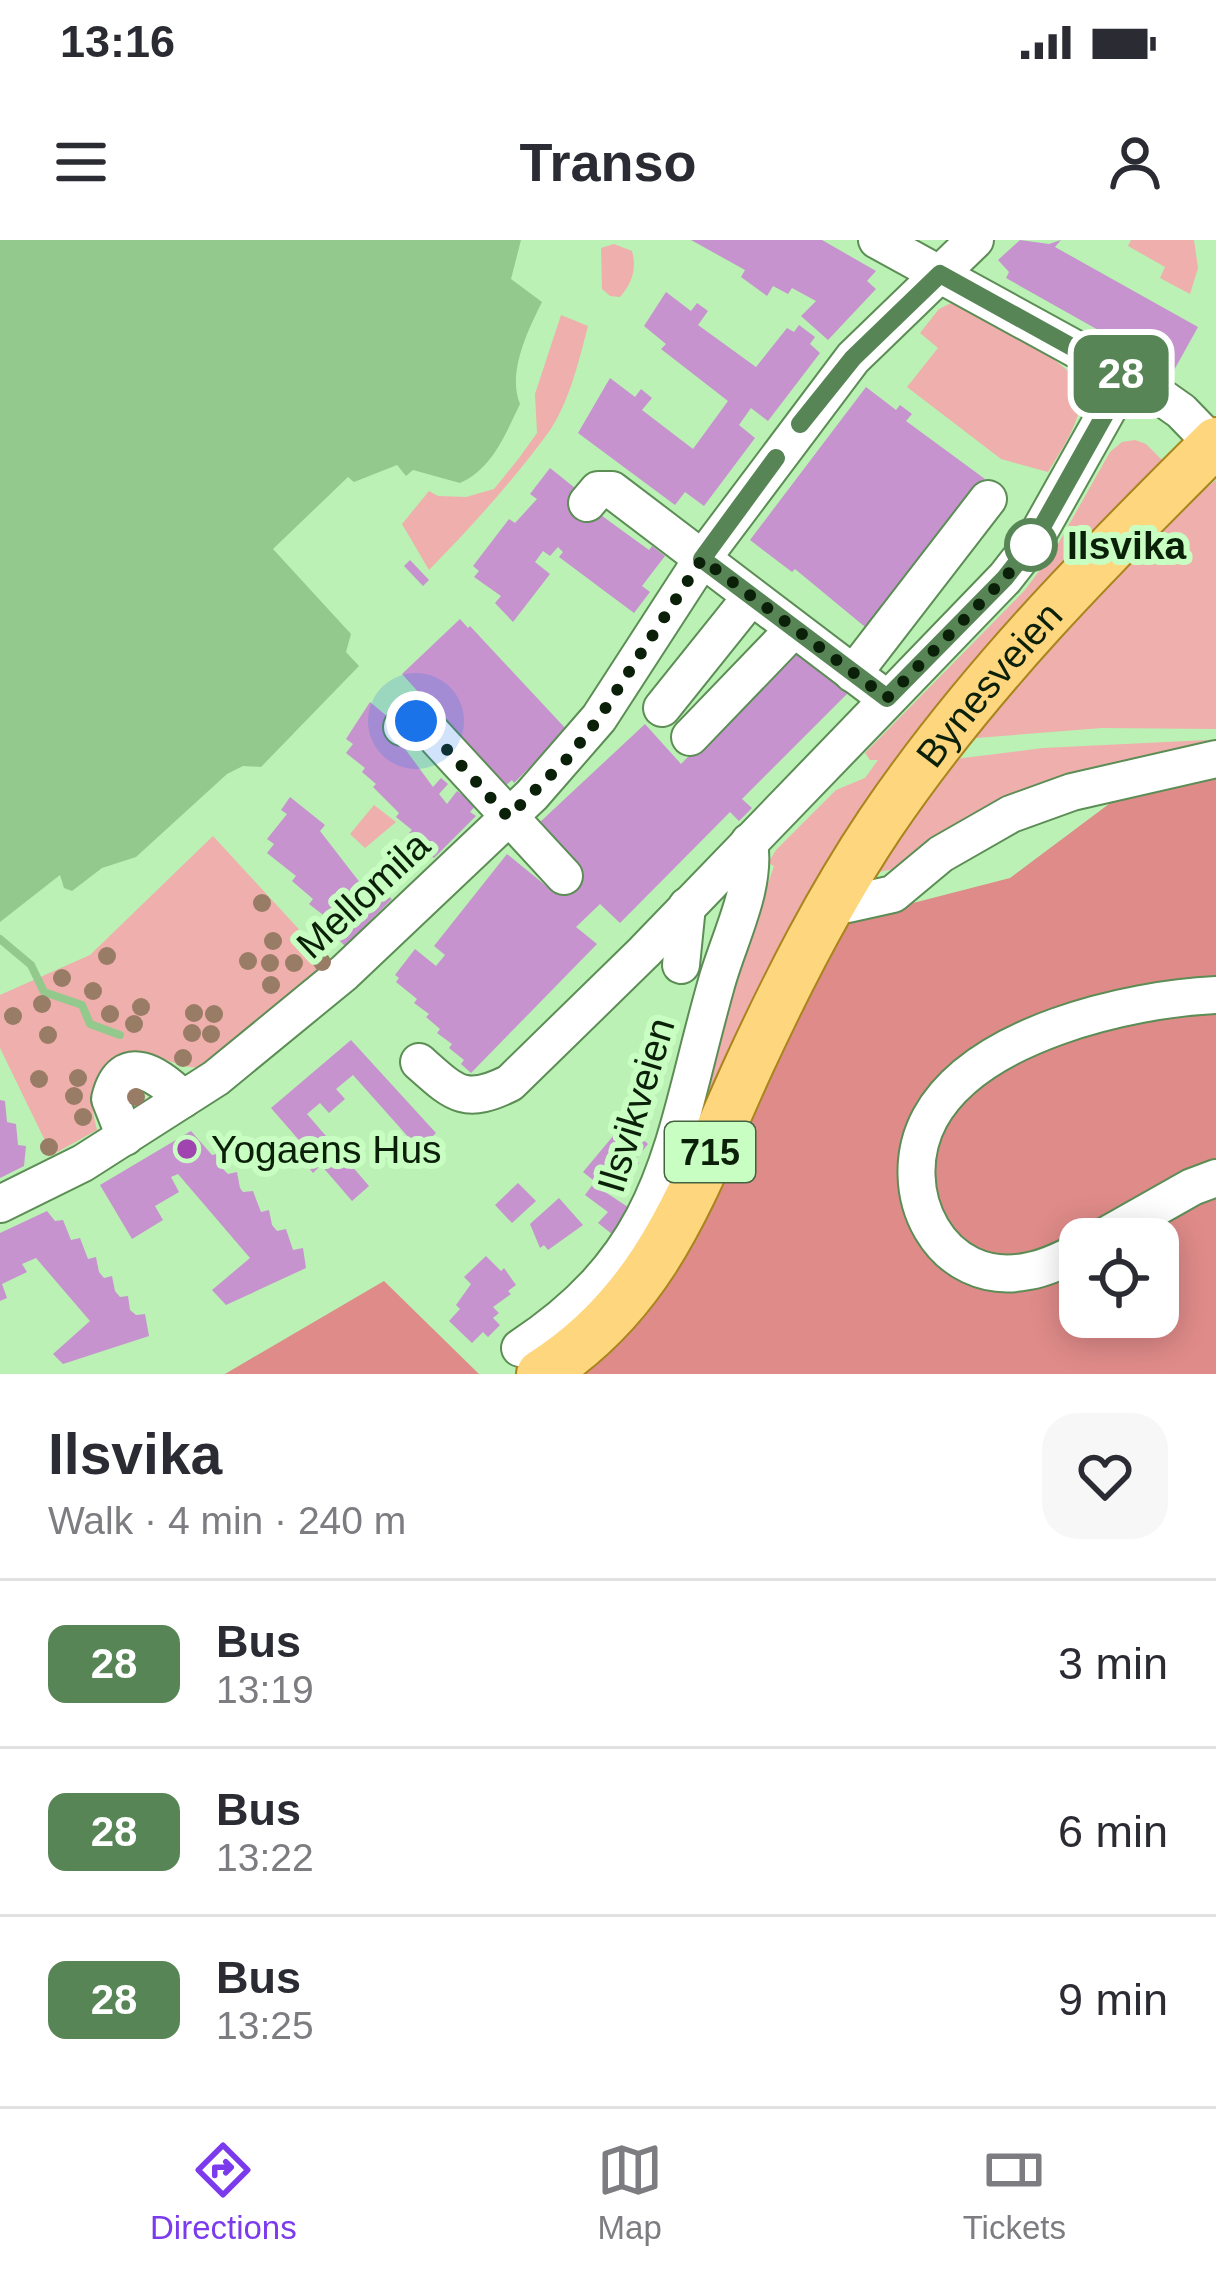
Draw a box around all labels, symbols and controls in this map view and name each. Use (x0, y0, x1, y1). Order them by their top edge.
text: 13:16 (60, 16, 175, 67)
icon: menu (48, 129, 114, 195)
icon: person (1102, 129, 1168, 195)
text: Transo (519, 132, 697, 192)
line badge: 28 (1067, 335, 1175, 413)
text: 28 (1098, 350, 1144, 397)
marker: Ilsvika (1006, 520, 1056, 570)
place label: Ilsvika (1067, 524, 1187, 567)
street label: Bynesveien (907, 593, 1070, 775)
your location (386, 691, 446, 751)
street label: Mellomila (288, 823, 438, 967)
street label: Ilsvikveien (589, 1013, 683, 1197)
road number: 715 (665, 1122, 755, 1182)
place label: Yogaens Hus (211, 1128, 442, 1171)
marker: Yogaens Hus (174, 1136, 200, 1162)
map controls (1059, 1218, 1179, 1338)
button: locate (1059, 1218, 1179, 1338)
button: heart (1042, 1413, 1168, 1539)
text: Ilsvika (48, 1422, 222, 1486)
text: Walk · 4 min · 240 m (48, 1499, 406, 1542)
text: Bus (216, 1616, 301, 1667)
text: 3 min (1058, 1638, 1168, 1689)
text: 28 (91, 1640, 137, 1687)
text: 13:19 (216, 1668, 314, 1711)
text: Bus (216, 1784, 301, 1835)
text: 6 min (1058, 1806, 1168, 1857)
text: 28 (91, 1808, 137, 1855)
text: 13:22 (216, 1836, 314, 1879)
text: Bus (216, 1952, 301, 2003)
text: 9 min (1058, 1974, 1168, 2025)
text: 28 (91, 1976, 137, 2023)
text: 13:25 (216, 2004, 314, 2047)
tab: Directions (150, 2137, 297, 2247)
tab: Map (597, 2137, 663, 2247)
tab: Tickets (963, 2137, 1066, 2247)

